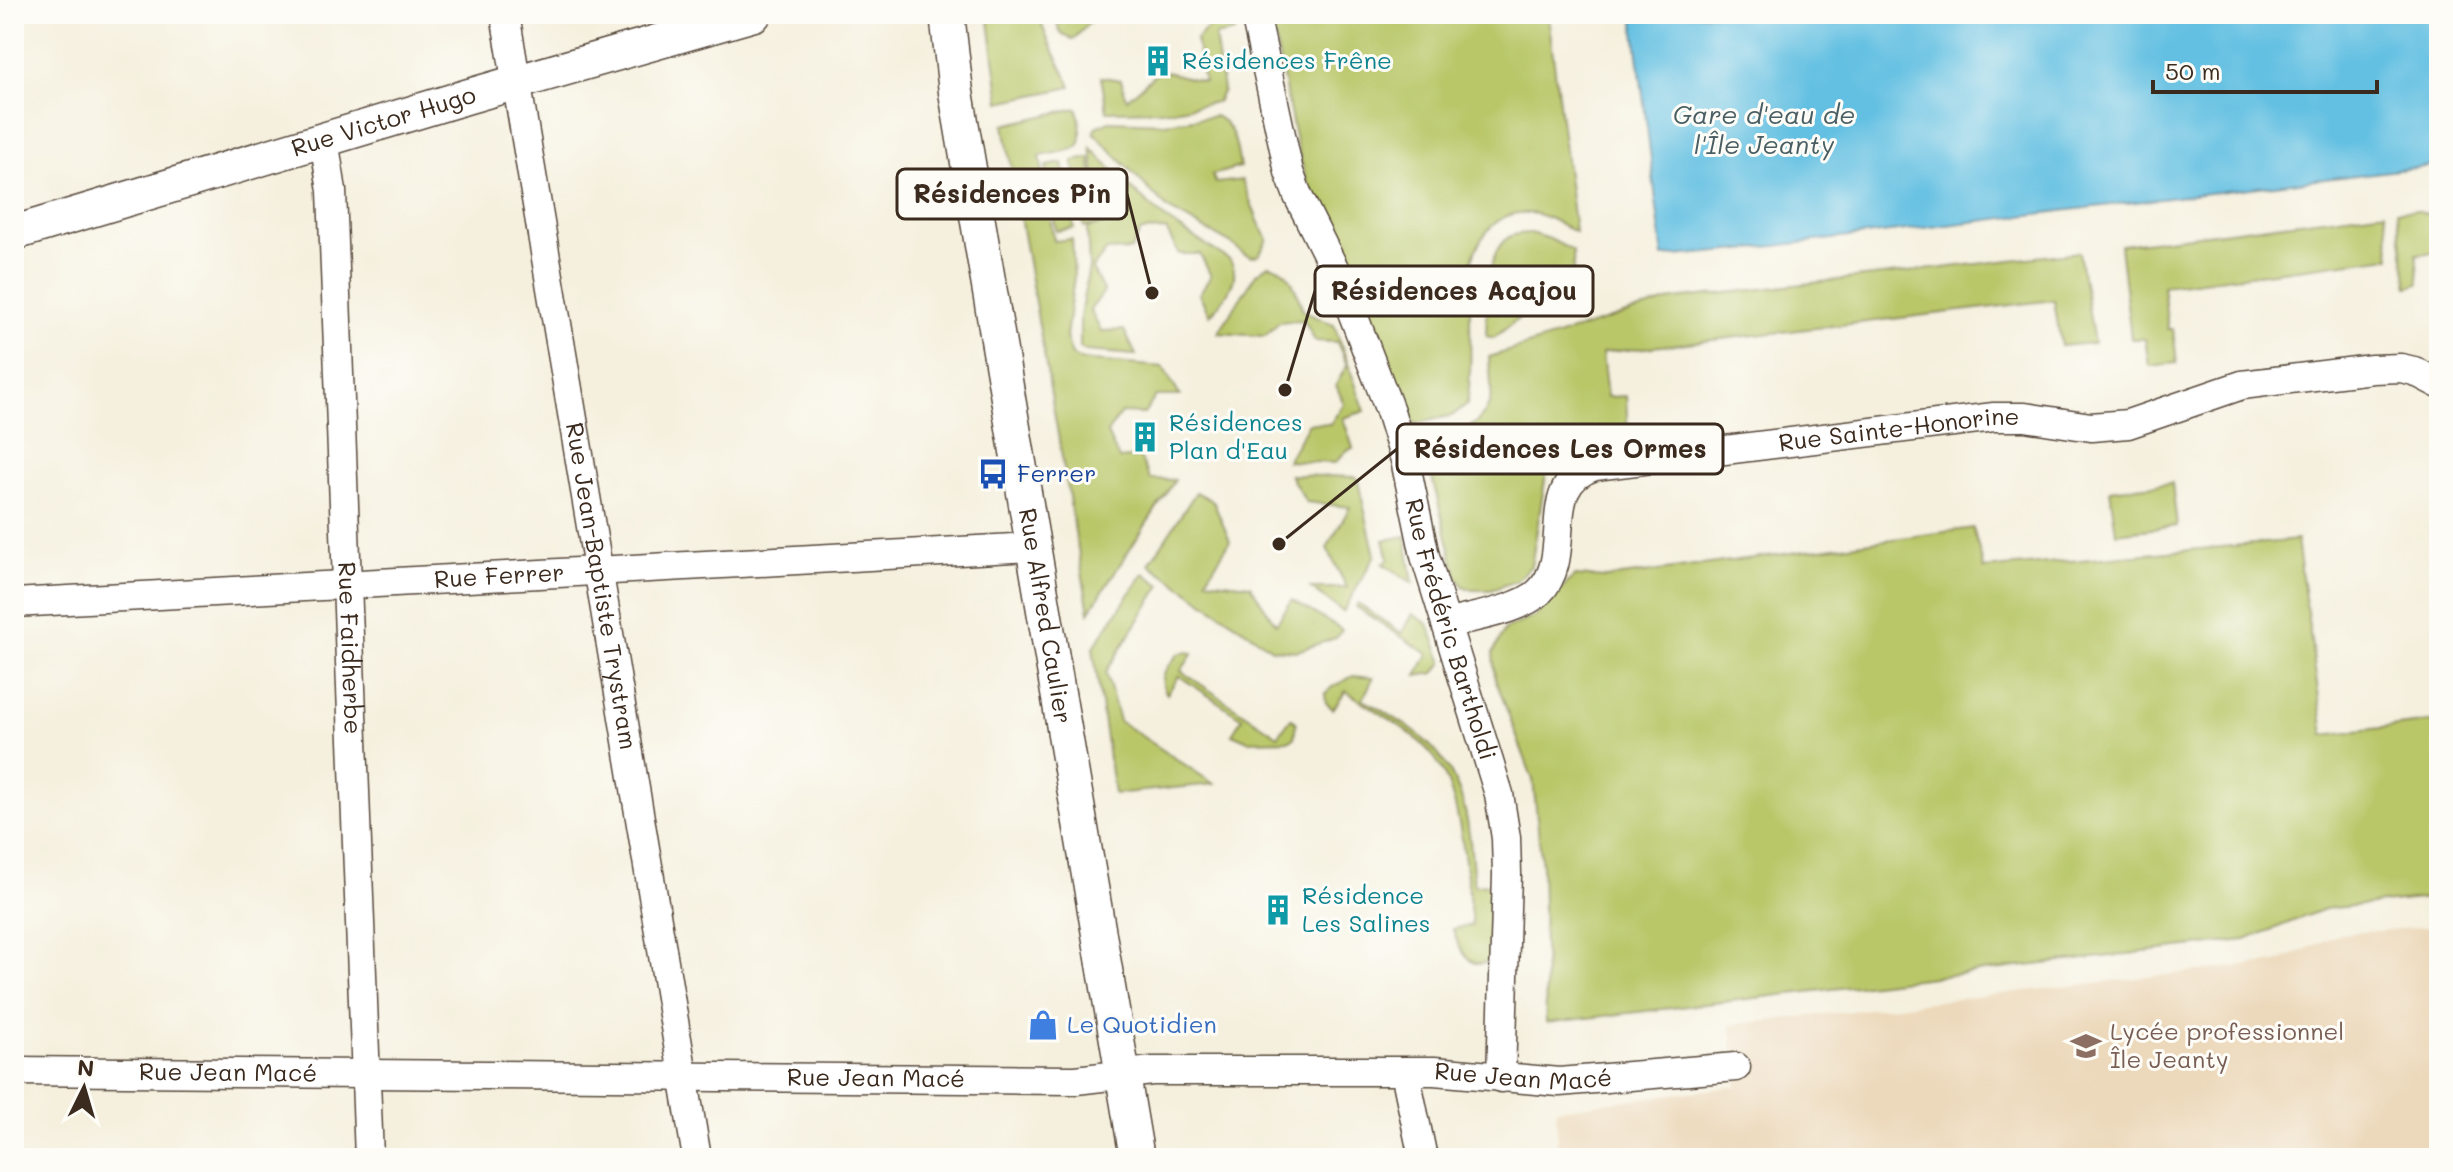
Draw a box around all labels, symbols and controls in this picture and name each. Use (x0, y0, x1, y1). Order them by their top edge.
building icon: Résidences Frêne (1141, 44, 1175, 78)
place label: Résidences Frêne (1182, 44, 1392, 75)
scale bar (2153, 44, 2377, 94)
text: 50 m (2165, 55, 2221, 86)
street label: Rue Victor Hugo (287, 78, 479, 163)
water label: Gare d'eau de l'Île Jeanty (1673, 97, 1855, 161)
callout: Résidences Pin (897, 169, 1127, 219)
text: Résidences Pin (913, 176, 1111, 210)
callout: Résidences Acajou (1315, 266, 1593, 316)
text: Résidences Acajou (1331, 273, 1577, 307)
street label: Rue Sainte-Honorine (1777, 400, 2019, 457)
place label: Résidences Plan d'Eau (1169, 406, 1303, 465)
street label: Rue Jean-Baptiste Trystram (560, 420, 645, 752)
building icon: Résidences Plan d'Eau (1128, 420, 1162, 454)
callout: Résidences Les Ormes (1397, 424, 1723, 474)
text: Résidences Les Ormes (1413, 431, 1707, 465)
bus stop icon: Ferrer (976, 457, 1010, 491)
place label: Ferrer (1017, 457, 1096, 488)
street label: Rue Frédéric Bartholdi (1399, 495, 1505, 764)
street label: Rue Alfred Caulier (1013, 505, 1080, 726)
street label: Rue Ferrer (433, 556, 565, 594)
street label: Rue Faidherbe (332, 561, 370, 735)
place label: Résidence Les Salines (1302, 879, 1430, 938)
building icon: Résidence Les Salines (1261, 893, 1295, 927)
shop icon: Le Quotidien (1026, 1008, 1060, 1042)
place label: Le Quotidien (1067, 1008, 1217, 1039)
place label: Lycée professionnel Île Jeanty (2110, 1015, 2344, 1074)
school or university icon: Lycée professionnel Île Jeanty (2069, 1029, 2103, 1063)
north arrow (44, 1048, 124, 1128)
text: N (76, 1052, 95, 1083)
street label: Rue Jean Macé (1433, 1054, 1613, 1097)
street label: Rue Jean Macé (139, 1055, 317, 1088)
street label: Rue Jean Macé (787, 1061, 965, 1093)

